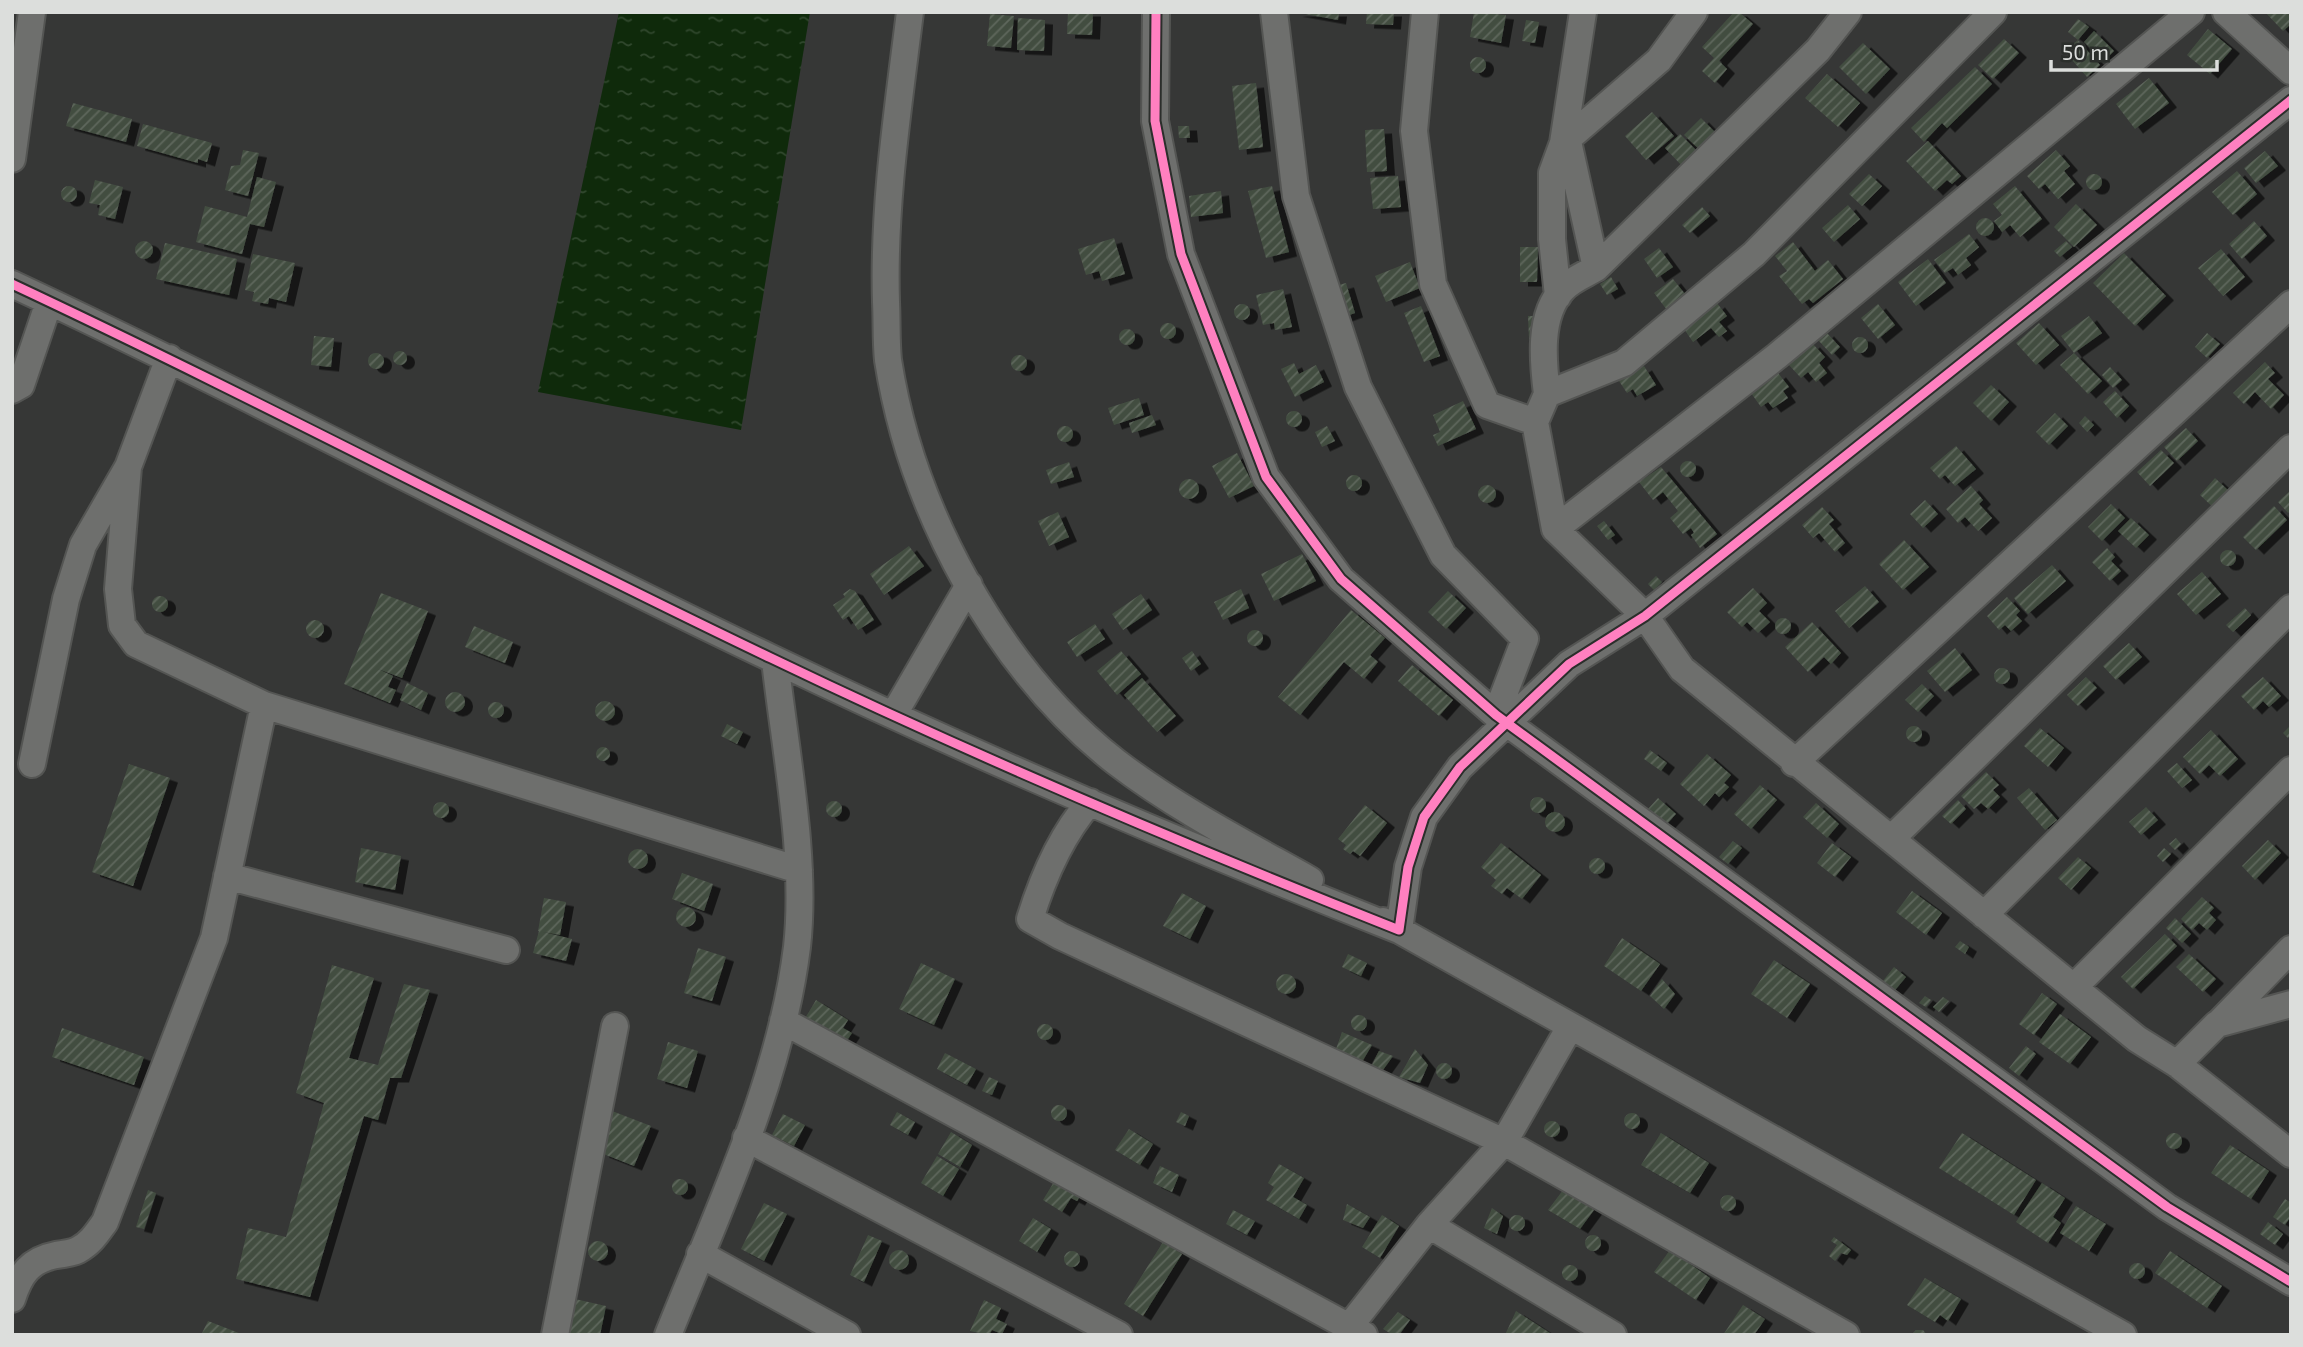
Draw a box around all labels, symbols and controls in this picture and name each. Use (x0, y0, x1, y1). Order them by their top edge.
scale bar (2051, 28, 2217, 72)
text: 50 m (2062, 39, 2109, 64)

